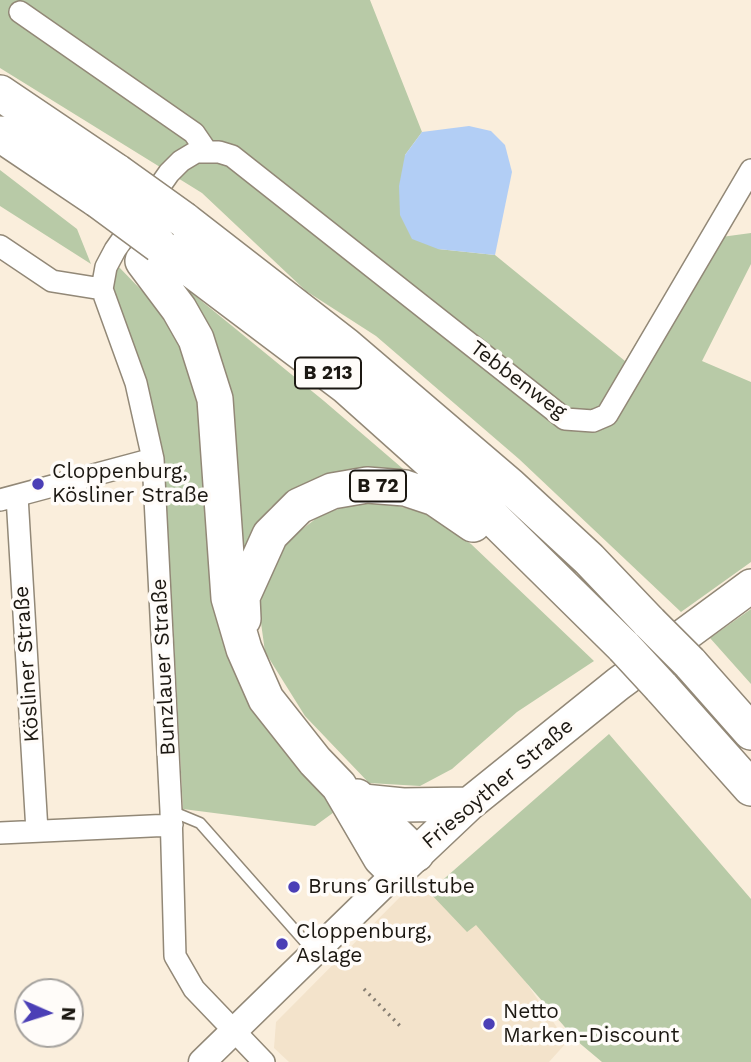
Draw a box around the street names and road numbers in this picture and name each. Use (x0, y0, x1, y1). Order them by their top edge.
street label: Tebbenweg (465, 336, 571, 424)
road number: B 213 (295, 358, 361, 388)
road number: B 72 (350, 471, 406, 502)
street label: Bunzlauer Straße (147, 578, 181, 756)
street label: Kösliner Straße (9, 585, 45, 743)
street label: Friesoyther Straße (417, 713, 579, 855)

